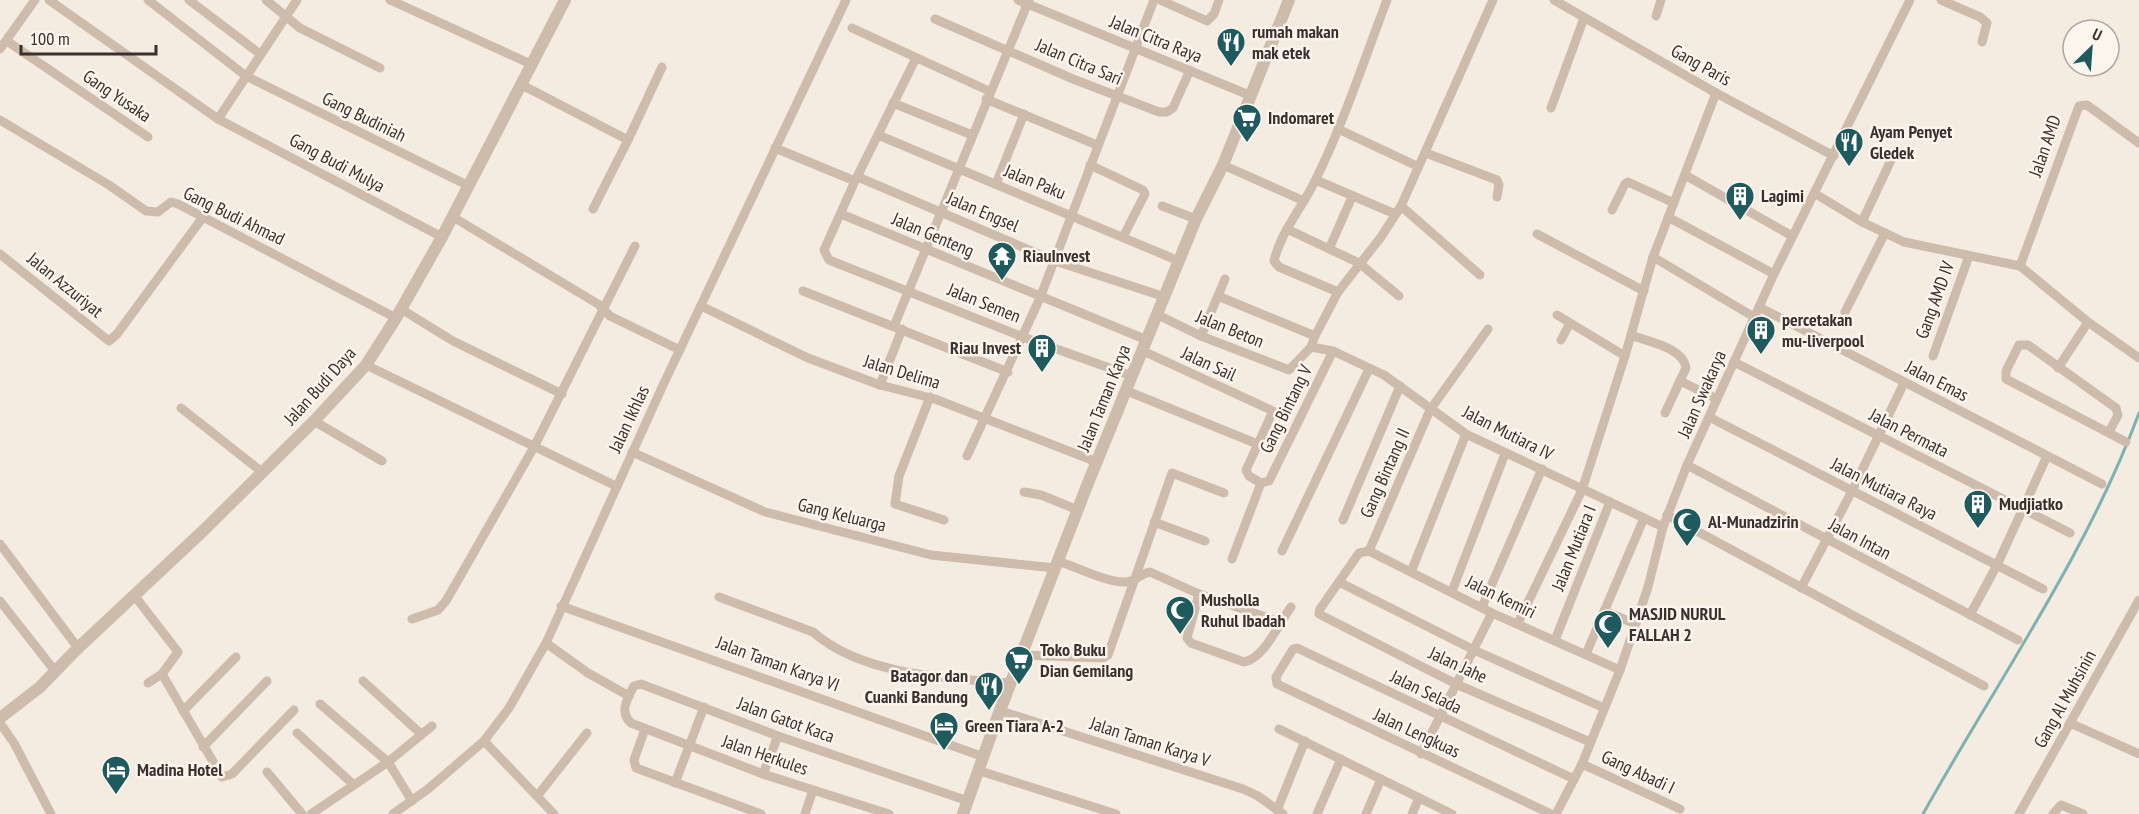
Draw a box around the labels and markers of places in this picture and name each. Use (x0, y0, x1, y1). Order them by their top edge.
place label: rumah makan mak etek (1252, 20, 1339, 64)
restaurant icon: rumah makan mak etek (1215, 26, 1247, 68)
supermarket icon: Indomaret (1231, 102, 1263, 144)
place label: Indomaret (1268, 106, 1335, 129)
place label: Ayam Penyet Gledek (1869, 120, 1953, 164)
restaurant icon: Ayam Penyet Gledek (1833, 126, 1865, 168)
building icon: Lagimi (1724, 180, 1756, 222)
place label: Lagimi (1761, 184, 1804, 207)
temple icon: RiauInvest (986, 240, 1018, 282)
place label: RiauInvest (1023, 244, 1091, 267)
place label: percetakan mu-liverpool (1782, 308, 1865, 352)
building icon: percetakan mu-liverpool (1745, 314, 1777, 356)
building icon: Riau Invest (1026, 332, 1058, 374)
place label: Riau Invest (950, 336, 1022, 359)
building icon: Mudjiatko (1962, 488, 1994, 530)
place label: Mudjiatko (1999, 492, 2063, 515)
mosque icon: Al-Munadzirin (1671, 506, 1703, 548)
place label: Al-Munadzirin (1707, 510, 1799, 533)
place label: Musholla Ruhul Ibadah (1201, 588, 1285, 632)
mosque icon: Musholla Ruhul Ibadah (1164, 594, 1196, 636)
place label: MASJID NURUL FALLAH 2 (1629, 602, 1726, 646)
mosque icon: MASJID NURUL FALLAH 2 (1592, 608, 1624, 650)
place label: Toko Buku Dian Gemilang (1040, 638, 1133, 682)
supermarket icon: Toko Buku Dian Gemilang (1003, 644, 1035, 686)
place label: Batagor dan Cuanki Bandung (865, 664, 968, 708)
restaurant icon: Batagor dan Cuanki Bandung (973, 670, 1005, 712)
hotel icon: Green Tiara A-2 (928, 710, 960, 752)
place label: Green Tiara A-2 (965, 714, 1064, 737)
hotel icon: Madina Hotel (100, 754, 132, 796)
place label: Madina Hotel (137, 758, 223, 781)

